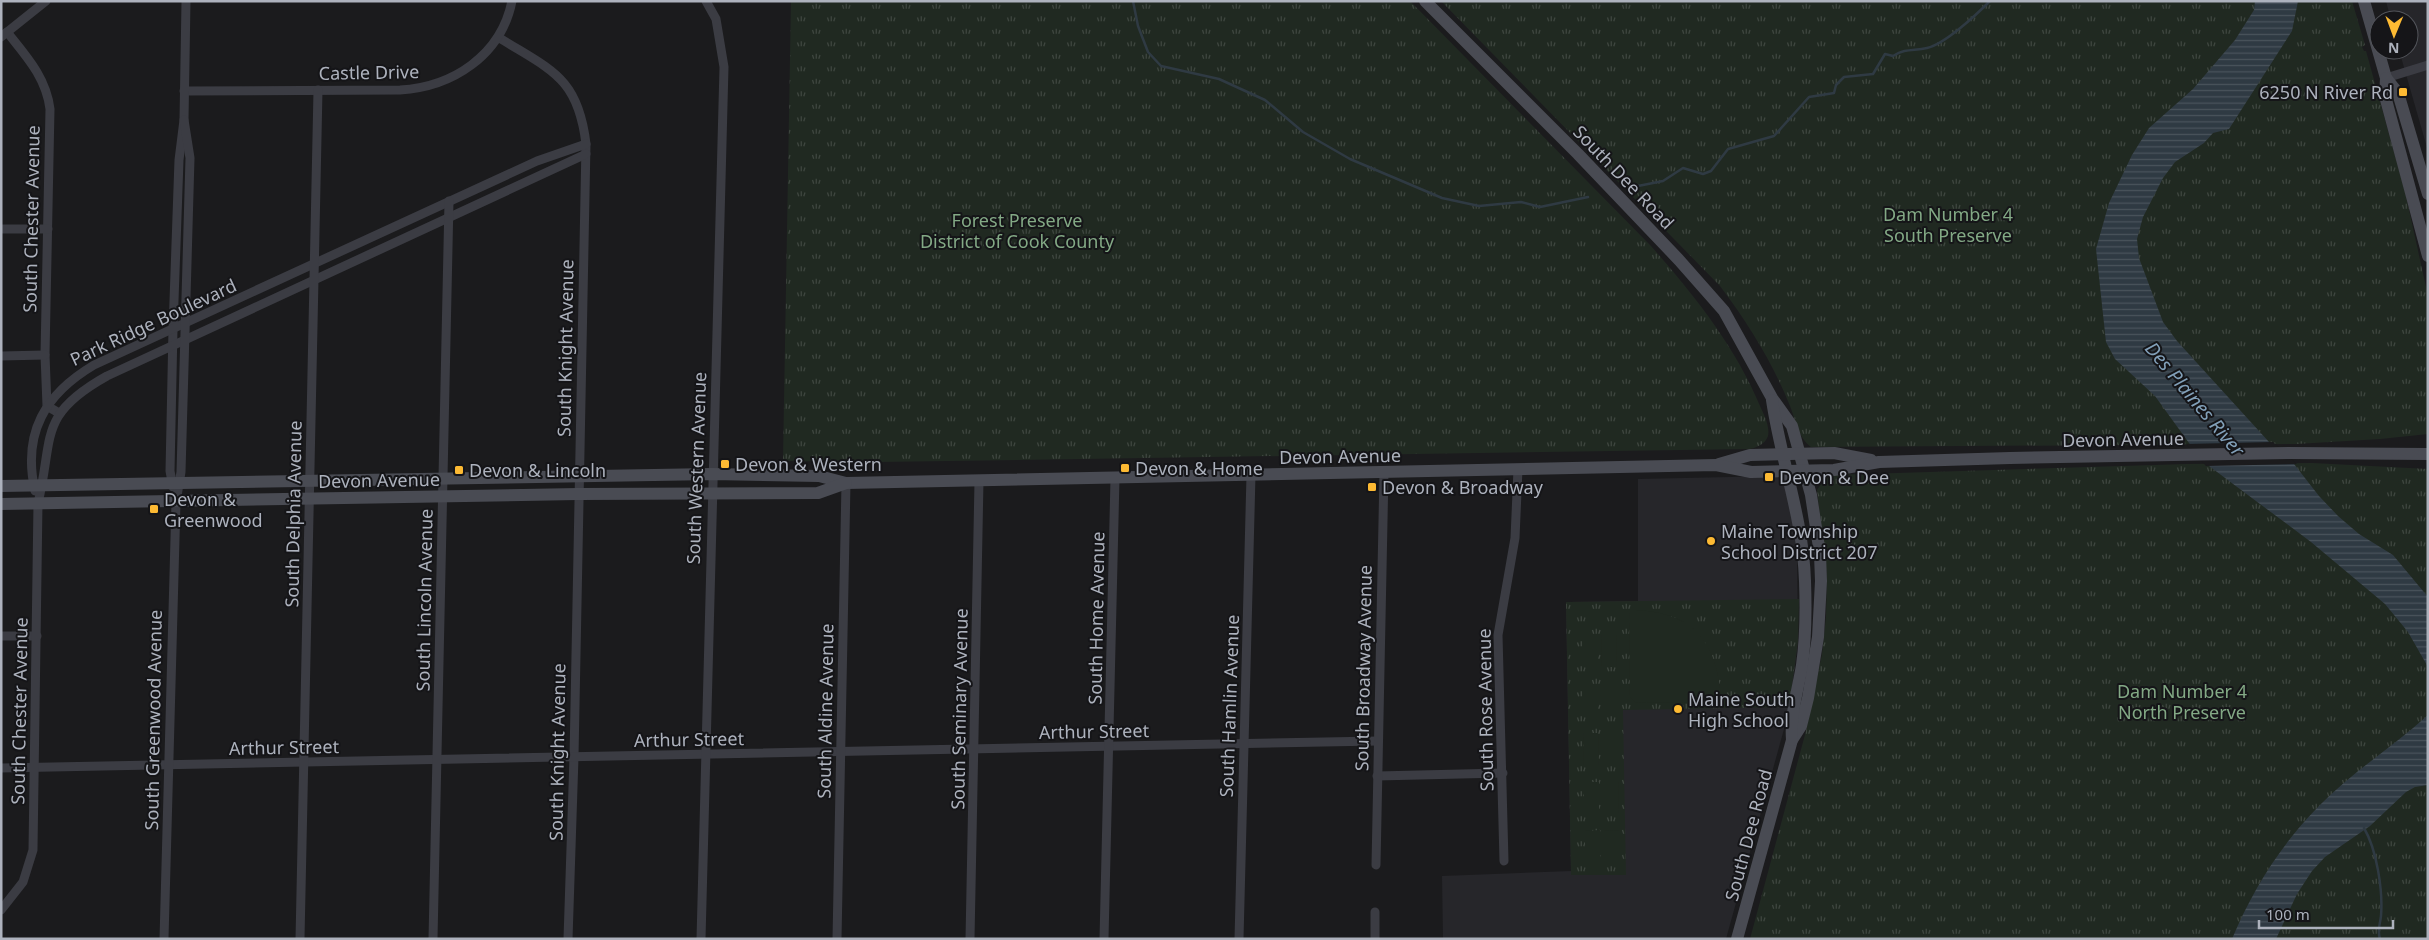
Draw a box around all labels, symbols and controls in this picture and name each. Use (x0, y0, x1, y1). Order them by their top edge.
north arrow (2369, 10, 2419, 60)
text: N (2388, 39, 2400, 58)
street label: Castle Drive (319, 59, 419, 85)
place label: 6250 N River Rd (2259, 80, 2393, 104)
marker: 6250 N River Rd (2397, 86, 2409, 98)
street label: South Dee Road (1568, 120, 1680, 234)
street label: South Chester Avenue (17, 125, 45, 313)
park label: Dam Number 4 South Preserve (1883, 202, 2013, 247)
park label: Forest Preserve District of Cook County (920, 208, 1115, 253)
street label: South Knight Avenue (551, 259, 579, 437)
street label: Park Ridge Boulevard (66, 273, 240, 371)
water label: Des Plaines River (2139, 336, 2252, 463)
street label: South Western Avenue (681, 371, 711, 565)
street label: South Delphia Avenue (279, 420, 307, 608)
street label: Devon Avenue (2062, 426, 2184, 452)
street label: Devon Avenue (1279, 443, 1401, 469)
place label: Devon & Western (735, 452, 882, 476)
place label: Devon & Home (1135, 456, 1263, 480)
place label: Devon & Lincoln (469, 458, 606, 482)
marker: Devon & Western (719, 458, 731, 470)
marker: Devon & Home (1119, 462, 1131, 474)
marker: Devon & Lincoln (453, 464, 465, 476)
place label: Devon & Dee (1779, 465, 1889, 489)
street label: Devon Avenue (318, 467, 440, 493)
marker: Devon & Dee (1763, 471, 1775, 483)
place label: Devon & Broadway (1382, 475, 1544, 499)
marker: Devon & Broadway (1366, 481, 1378, 493)
place label: Devon & Greenwood (164, 487, 263, 532)
marker: Devon & Greenwood (148, 503, 160, 515)
street label: South Lincoln Avenue (410, 509, 438, 691)
place label: Maine Township School District 207 (1721, 519, 1877, 564)
street label: South Home Avenue (1082, 531, 1110, 705)
marker: Maine Township School District 207 (1705, 535, 1717, 547)
street label: South Broadway Avenue (1349, 565, 1377, 771)
street label: South Seminary Avenue (945, 608, 973, 810)
street label: South Greenwood Avenue (139, 609, 167, 831)
street label: South Hamlin Avenue (1214, 614, 1244, 798)
street label: South Chester Avenue (5, 617, 33, 805)
street label: South Aldine Avenue (811, 623, 839, 799)
street label: South Rose Avenue (1472, 628, 1498, 792)
street label: South Knight Avenue (543, 663, 571, 841)
park label: Dam Number 4 North Preserve (2117, 679, 2247, 724)
place label: Maine South High School (1688, 687, 1795, 732)
marker: Maine South High School (1672, 703, 1684, 715)
street label: Arthur Street (1039, 718, 1150, 744)
street label: Arthur Street (634, 726, 745, 752)
street label: Arthur Street (229, 734, 340, 760)
street label: South Dee Road (1719, 766, 1777, 904)
scale bar (2259, 898, 2393, 930)
text: 100 m (2266, 904, 2310, 924)

